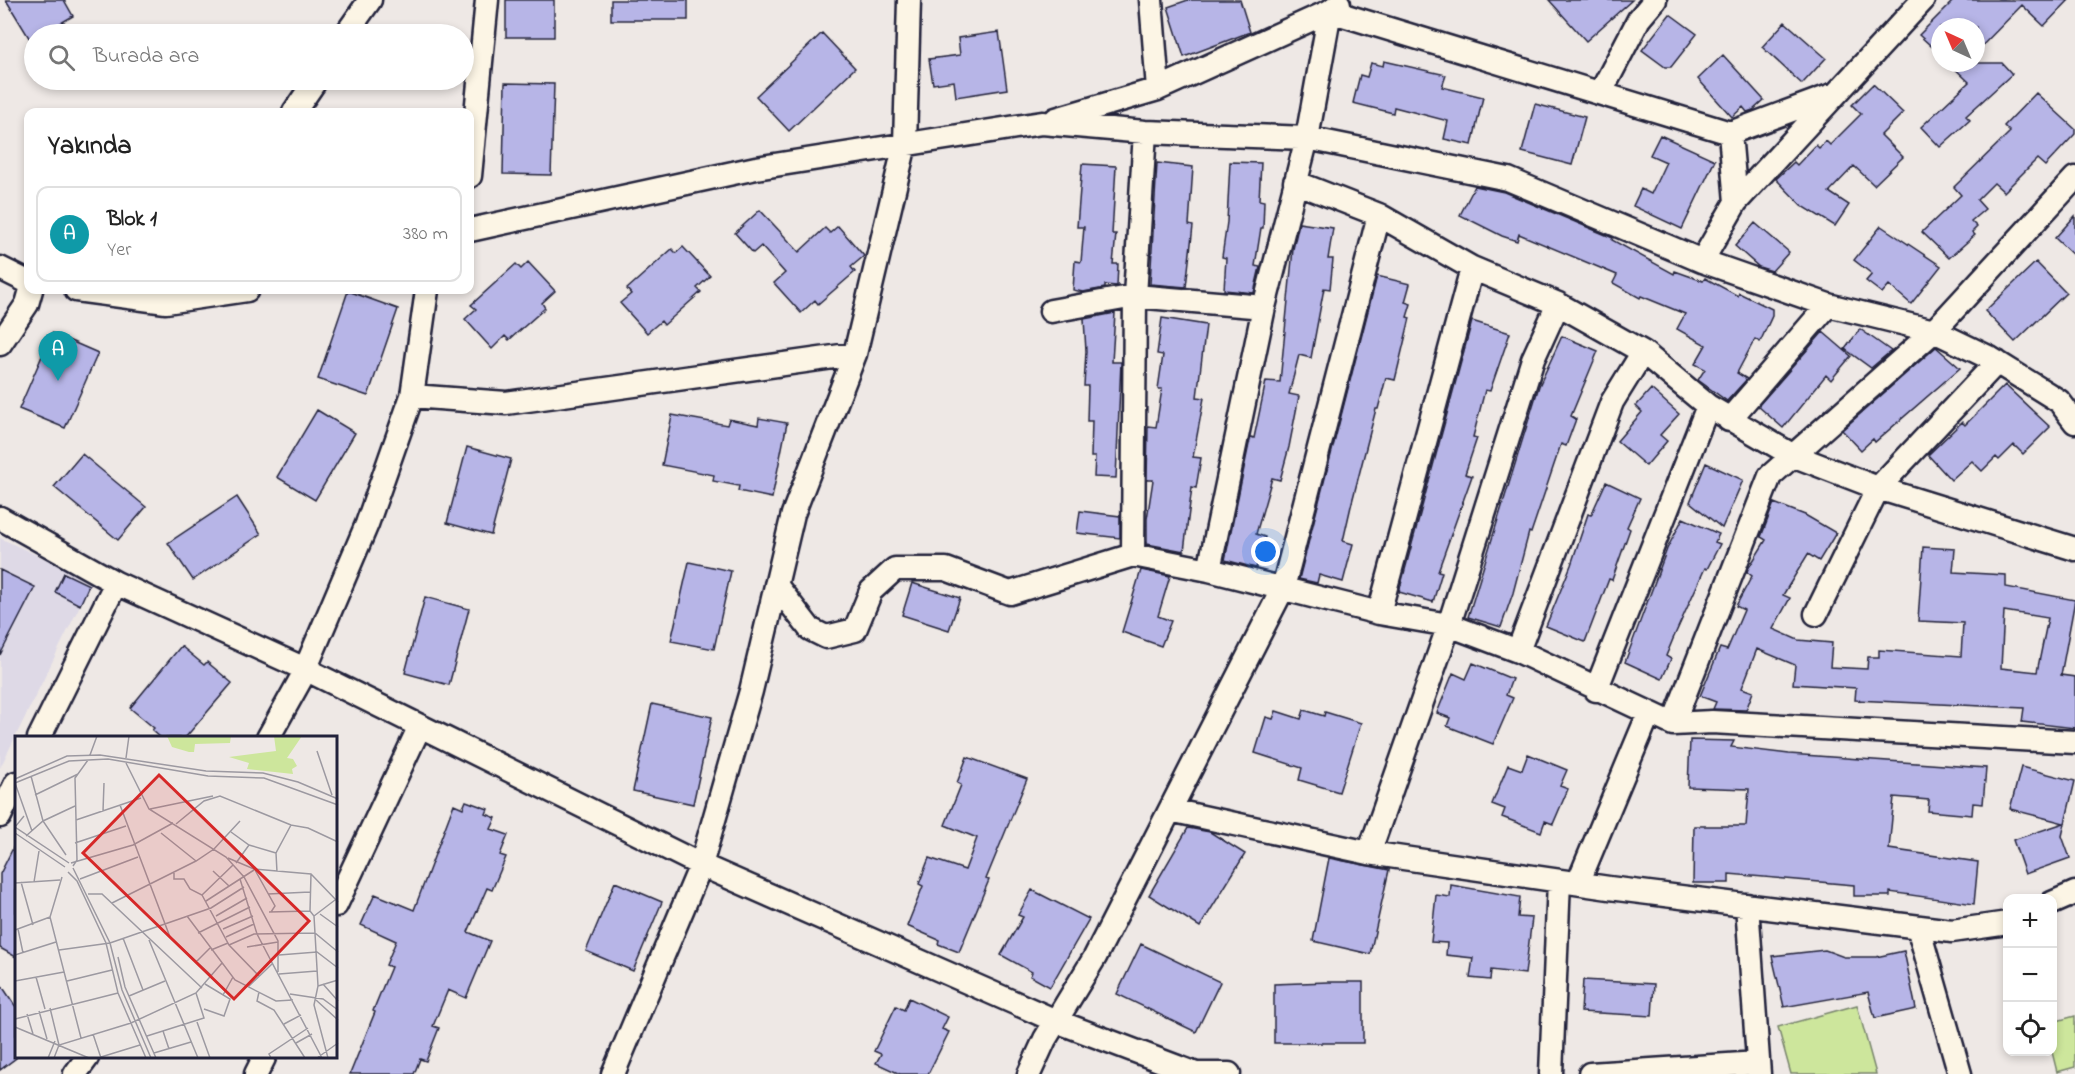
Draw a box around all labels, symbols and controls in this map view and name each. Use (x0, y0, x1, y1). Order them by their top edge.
north arrow (1931, 18, 1985, 72)
search box (24, 24, 474, 90)
icon: search (45, 41, 78, 74)
text: Burada ara (93, 41, 199, 73)
text: Yakında (48, 128, 132, 166)
text: Blok 1 (107, 204, 157, 236)
text: A (63, 220, 76, 249)
text: 380 m (403, 220, 448, 249)
text: Yer (107, 236, 131, 265)
pin: A (38, 332, 78, 381)
your location (1251, 537, 1280, 566)
inset map (15, 736, 338, 1059)
map controls (2003, 894, 2057, 1056)
button: + (2003, 894, 2057, 948)
button: − (2003, 948, 2057, 1002)
button: locate (2003, 1002, 2057, 1056)

